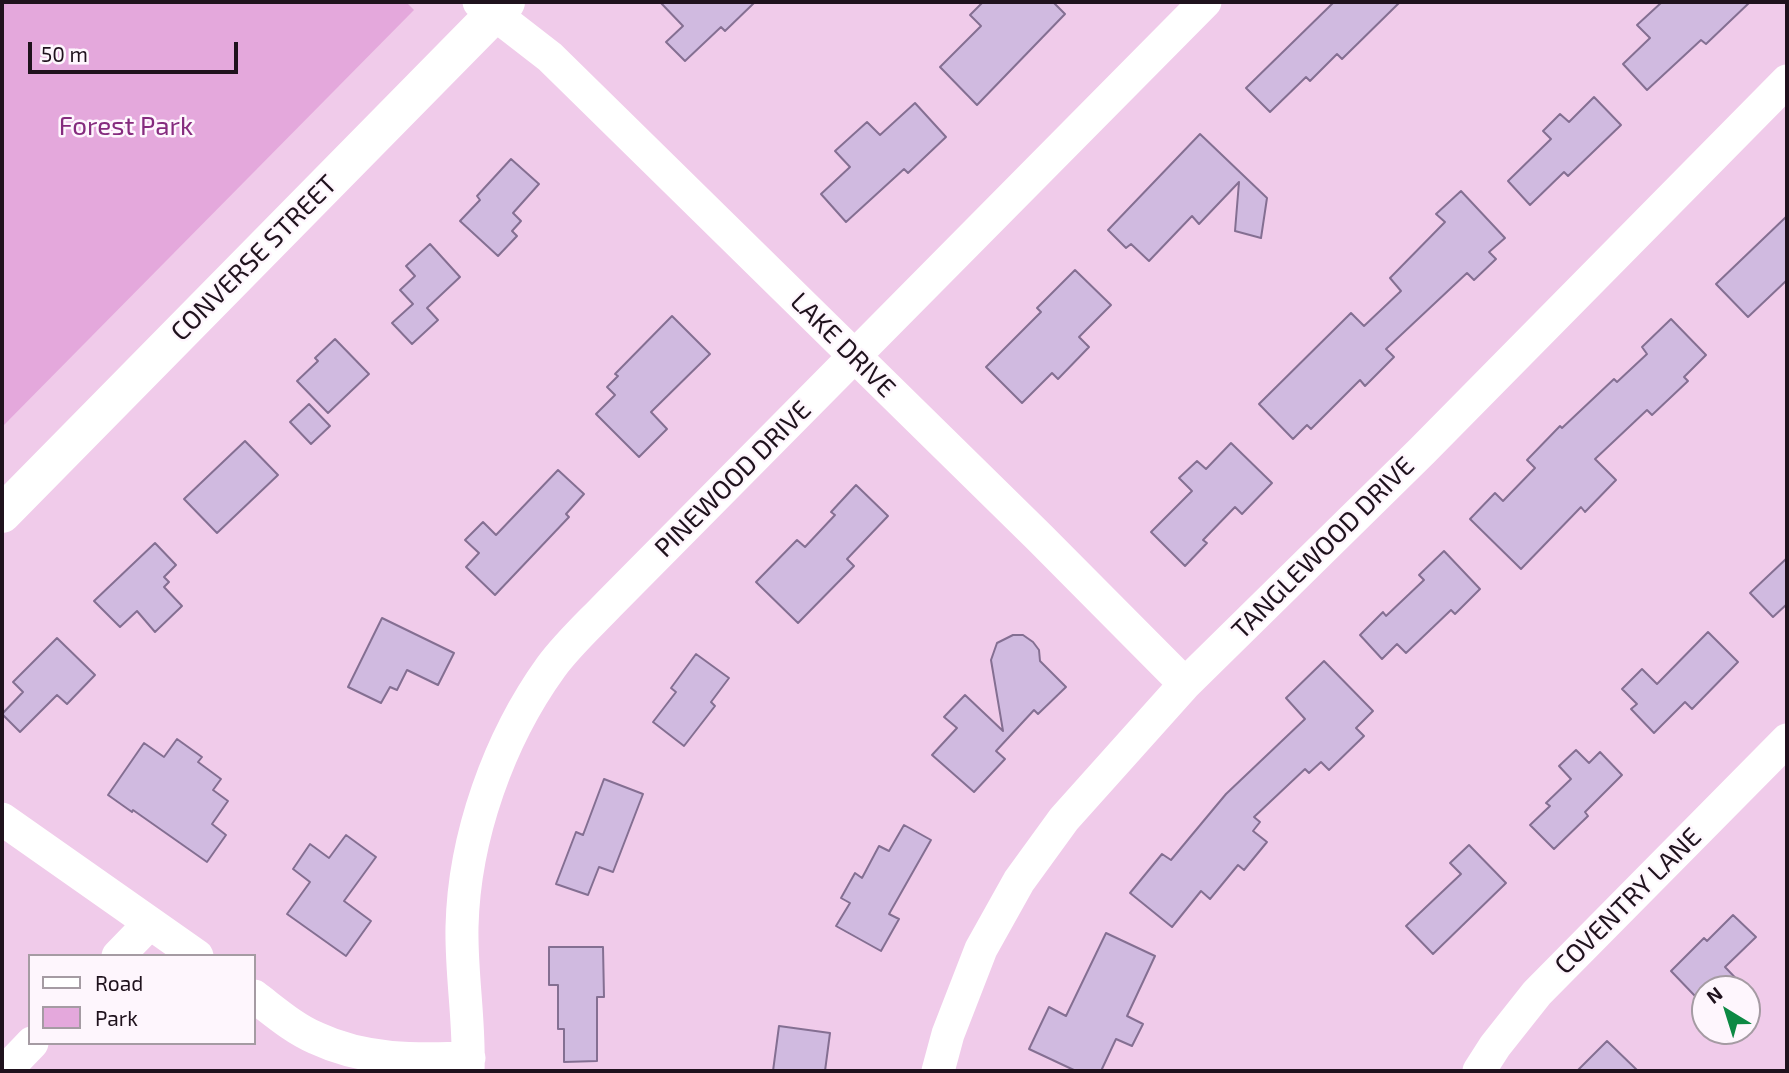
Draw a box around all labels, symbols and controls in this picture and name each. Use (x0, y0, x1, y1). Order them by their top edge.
scale bar (32, 28, 242, 72)
text: 50 m (41, 41, 88, 66)
park label: Forest Park (59, 110, 193, 142)
street label: CONVERSE STREET (165, 169, 343, 347)
street label: LAKE DRIVE (784, 286, 902, 404)
street label: PINEWOOD DRIVE (648, 394, 818, 564)
street label: TANGLEWOOD DRIVE (1225, 450, 1421, 646)
street label: COVENTRY LANE (1548, 821, 1708, 981)
legend (28, 954, 256, 1045)
text: Road (95, 970, 143, 995)
north arrow (1691, 975, 1761, 1045)
text: N (1702, 981, 1726, 1008)
text: Park (95, 1005, 138, 1030)

